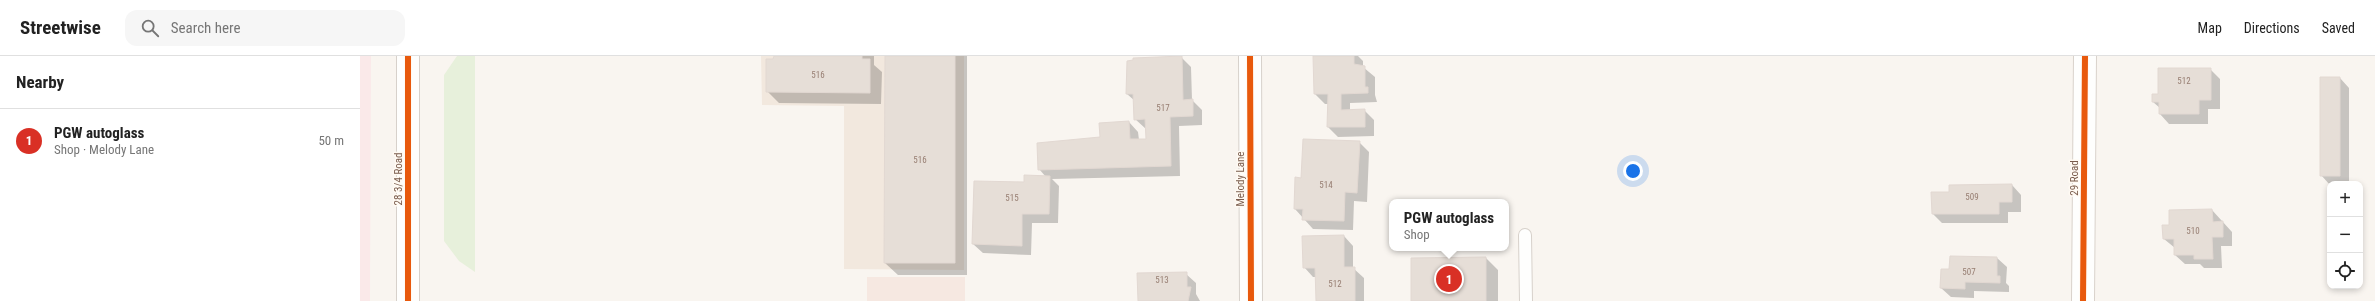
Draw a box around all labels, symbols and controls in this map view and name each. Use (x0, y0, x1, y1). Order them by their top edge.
search box (125, 10, 405, 46)
text: Streetwise (20, 16, 101, 39)
icon: search (139, 17, 161, 39)
text: Search here (171, 19, 241, 37)
text: Map (2198, 20, 2222, 36)
text: Directions (2244, 20, 2300, 36)
text: Saved (2322, 20, 2355, 36)
house number: 516 (811, 70, 825, 80)
text: Nearby (16, 72, 64, 92)
house number: 512 (2177, 76, 2191, 86)
house number: 517 (1156, 103, 1170, 113)
text: PGW autoglass (54, 124, 144, 142)
text: 1 (26, 133, 32, 148)
text: 50 m (318, 133, 344, 148)
text: Shop · Melody Lane (54, 142, 154, 157)
street label: Melody Lane (1234, 151, 1247, 207)
street label: 28 3/4 Road (392, 153, 405, 205)
house number: 516 (913, 155, 927, 165)
street label: 29 Road (2068, 160, 2081, 196)
your location (1623, 161, 1643, 181)
house number: 514 (1319, 180, 1333, 190)
map controls (2327, 181, 2363, 289)
button: + (2327, 181, 2363, 217)
house number: 509 (1965, 192, 1979, 202)
house number: 515 (1005, 193, 1019, 203)
popup (1389, 199, 1509, 251)
text: PGW autoglass (1404, 209, 1494, 227)
button: − (2327, 217, 2363, 253)
house number: 510 (2186, 226, 2200, 236)
text: Shop (1404, 227, 1430, 242)
button: locate (2327, 253, 2363, 289)
pin: 1 (1436, 264, 1462, 294)
house number: 507 (1962, 267, 1976, 277)
house number: 513 (1155, 275, 1169, 285)
house number: 512 (1328, 279, 1342, 289)

